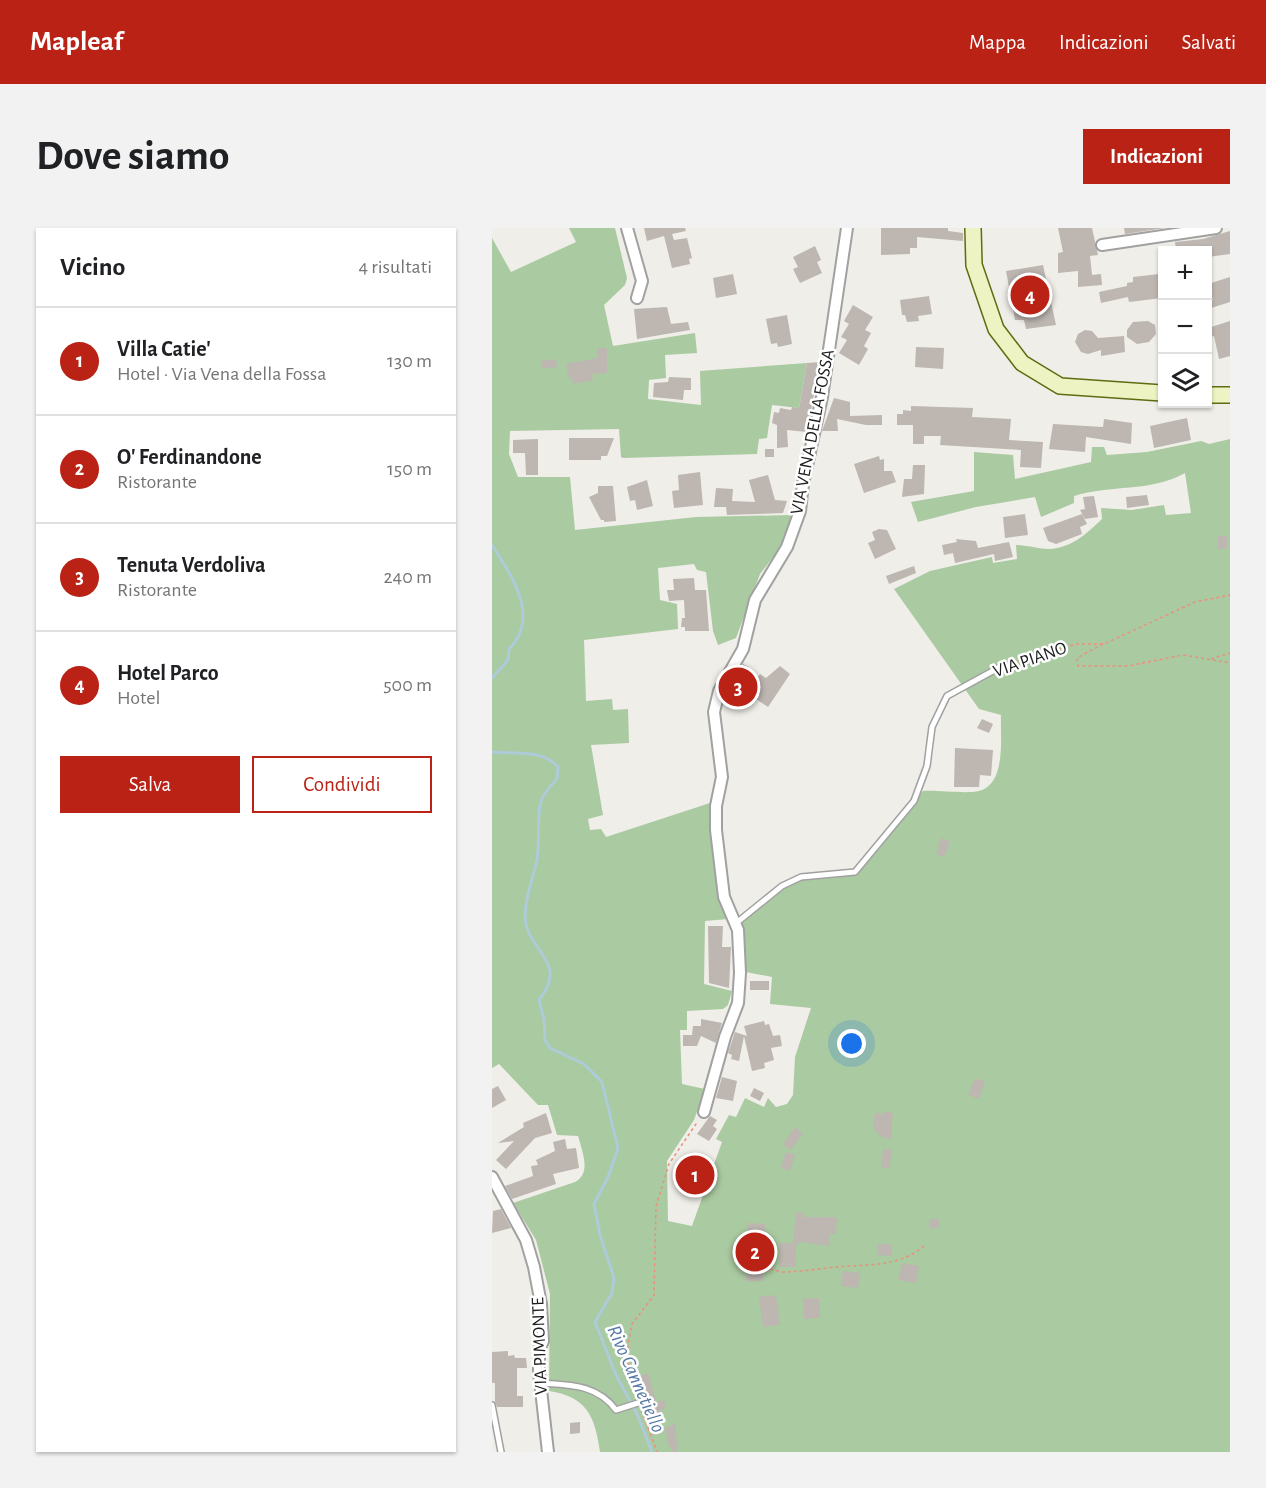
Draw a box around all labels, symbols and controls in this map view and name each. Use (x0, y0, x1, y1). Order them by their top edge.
text: Mapleaf (30, 28, 123, 56)
text: Mappa (969, 32, 1026, 53)
text: Indicazioni (1059, 32, 1149, 53)
text: Salvati (1182, 32, 1236, 53)
button: Indicazioni (1083, 129, 1230, 184)
text: Dove siamo (36, 135, 230, 177)
map controls (1158, 246, 1212, 408)
button: + (1158, 246, 1212, 300)
text: Vicino (60, 254, 125, 280)
text: 4 risultati (358, 257, 432, 277)
pin: 4 (1010, 272, 1050, 318)
button: − (1158, 300, 1212, 354)
text: Villa Catie' (117, 338, 211, 360)
street label: VIA VENA DELLA FOSSA (788, 347, 838, 516)
text: 1 (76, 351, 83, 371)
text: 130 m (387, 351, 432, 371)
button: layers (1158, 354, 1212, 408)
text: Hotel · Via Vena della Fossa (117, 364, 327, 384)
text: O' Ferdinandone (117, 446, 262, 468)
text: 2 (75, 459, 84, 479)
text: 150 m (387, 459, 432, 479)
text: Ristorante (117, 472, 197, 492)
text: Tenuta Verdoliva (117, 554, 266, 576)
text: 3 (75, 567, 84, 587)
text: 240 m (383, 567, 432, 587)
text: Ristorante (117, 580, 197, 600)
street label: VIA PIANO (991, 639, 1069, 681)
text: Hotel Parco (117, 662, 219, 684)
pin: 3 (718, 664, 758, 710)
text: 4 (74, 675, 85, 695)
text: 500 m (383, 675, 432, 695)
text: Hotel (117, 688, 160, 708)
button: Salva (60, 756, 240, 813)
button: Condividi (252, 756, 432, 813)
your location (837, 1029, 866, 1058)
pin: 1 (676, 1152, 714, 1198)
pin: 2 (736, 1230, 774, 1274)
street label: VIA PIMONTE (529, 1297, 551, 1395)
water label: Rivo Cannetiello (603, 1322, 669, 1436)

